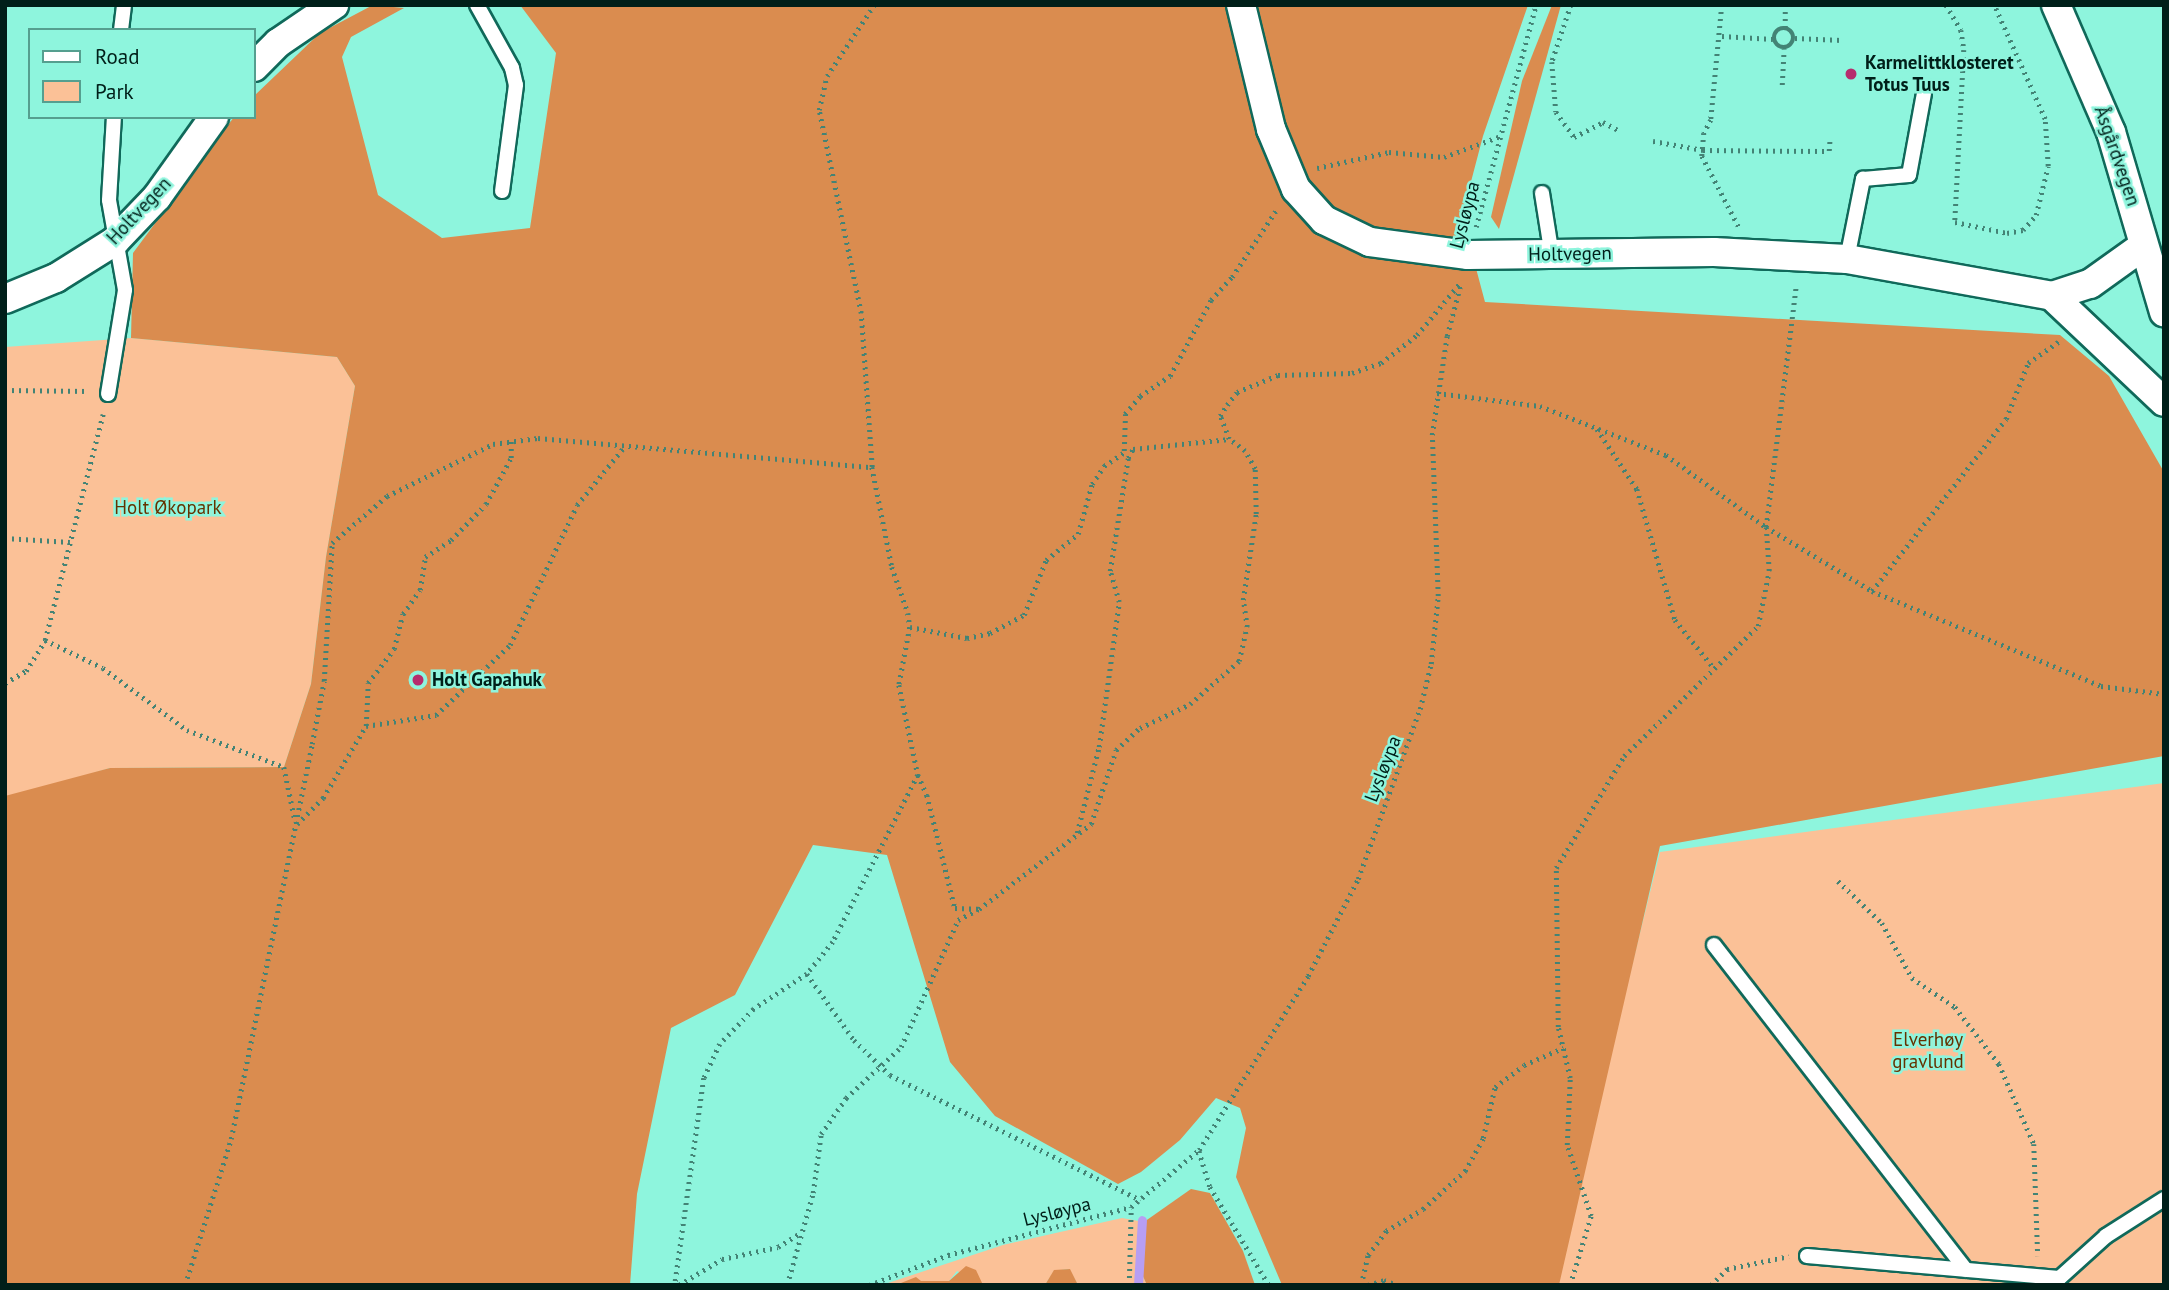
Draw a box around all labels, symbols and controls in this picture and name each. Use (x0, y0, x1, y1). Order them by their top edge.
legend (28, 28, 256, 119)
text: Road (95, 43, 139, 70)
place label: Karmelittklosteret Totus Tuus (1865, 52, 2014, 96)
marker: Karmelittklosteret Totus Tuus (1843, 66, 1859, 82)
text: Park (95, 78, 134, 105)
street label: Åsgårdvegen (2089, 103, 2145, 209)
street label: Holtvegen (102, 173, 176, 249)
street label: Lysløypa (1445, 179, 1485, 251)
street label: Holtvegen (1528, 242, 1612, 266)
park label: Holt Økopark (114, 497, 222, 519)
place label: Holt Gapahuk (432, 669, 542, 691)
marker: Holt Gapahuk (410, 672, 426, 688)
street label: Lysløypa (1360, 733, 1406, 805)
park label: Elverhøy gravlund (1892, 1029, 1964, 1073)
street label: Lysløypa (1021, 1193, 1093, 1231)

